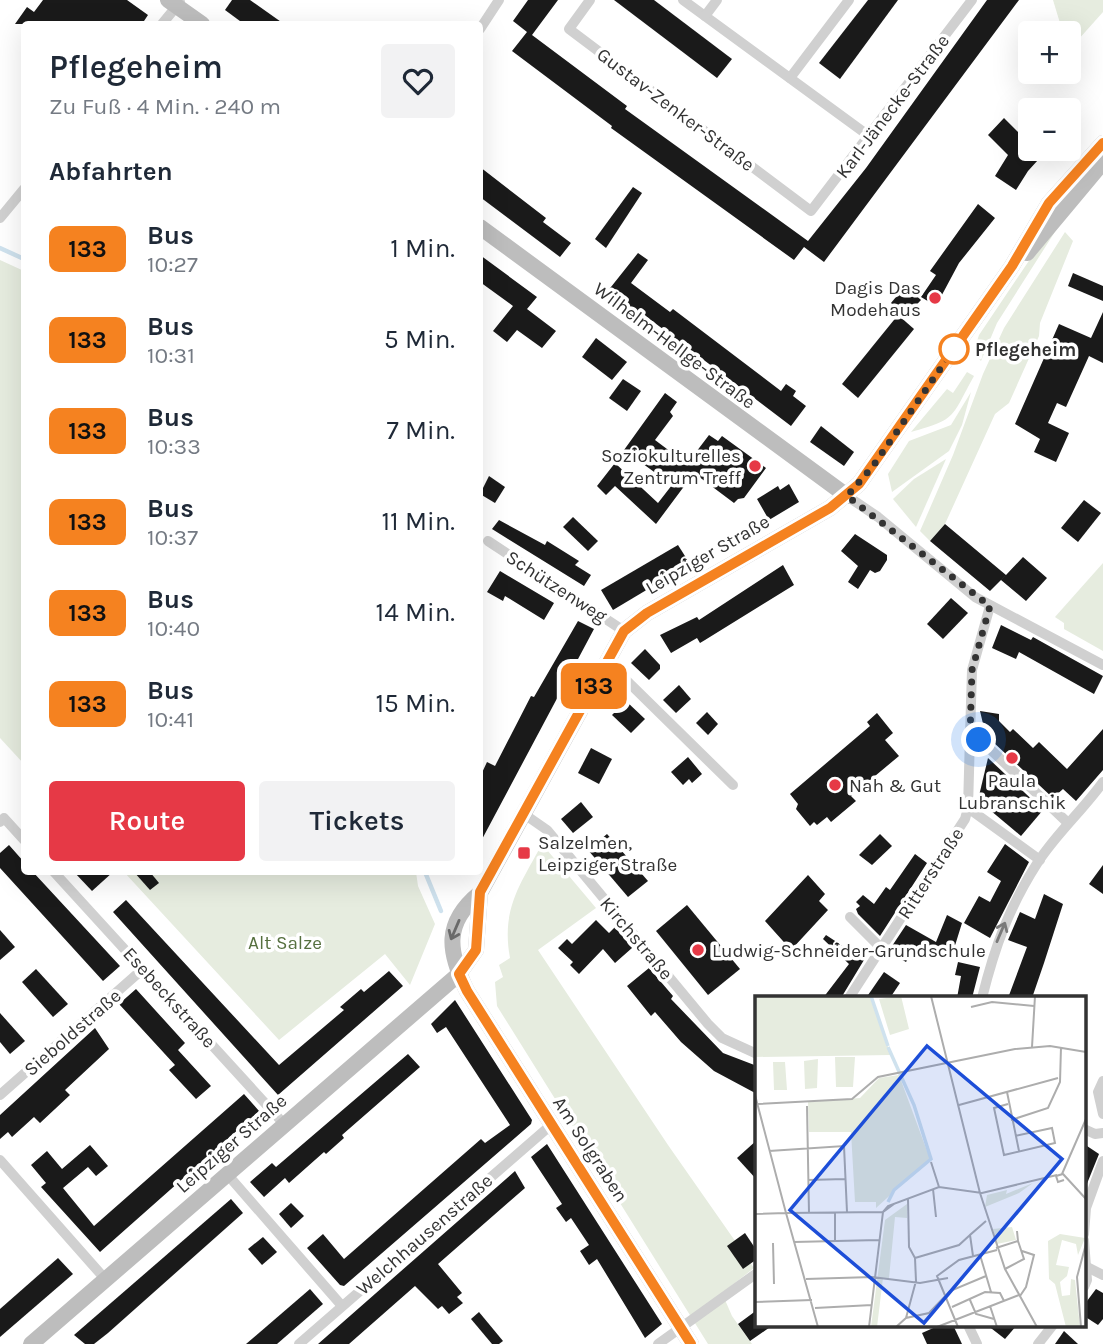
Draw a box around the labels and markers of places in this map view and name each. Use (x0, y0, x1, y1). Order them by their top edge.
place label: Dagis Das Modehaus (830, 277, 921, 321)
marker: Dagis Das Modehaus (927, 290, 943, 306)
marker: Pflegeheim (939, 334, 969, 364)
place label: Pflegeheim (975, 339, 1076, 361)
place label: Soziokulturelles Zentrum Treff (601, 445, 741, 489)
marker: Soziokulturelles Zentrum Treff (747, 458, 763, 474)
marker: Paula Lubranschik (1004, 750, 1020, 766)
place label: Paula Lubranschik (958, 770, 1066, 814)
place label: Nah & Gut (849, 775, 941, 797)
marker: Nah & Gut (827, 777, 843, 793)
place label: Salzelmen, Leipziger Straße (538, 832, 677, 876)
marker: Salzelmen, Leipziger Straße (516, 845, 532, 861)
place label: Ludwig-Schneider-Grundschule (712, 940, 986, 962)
marker: Ludwig-Schneider-Grundschule (690, 942, 706, 958)

